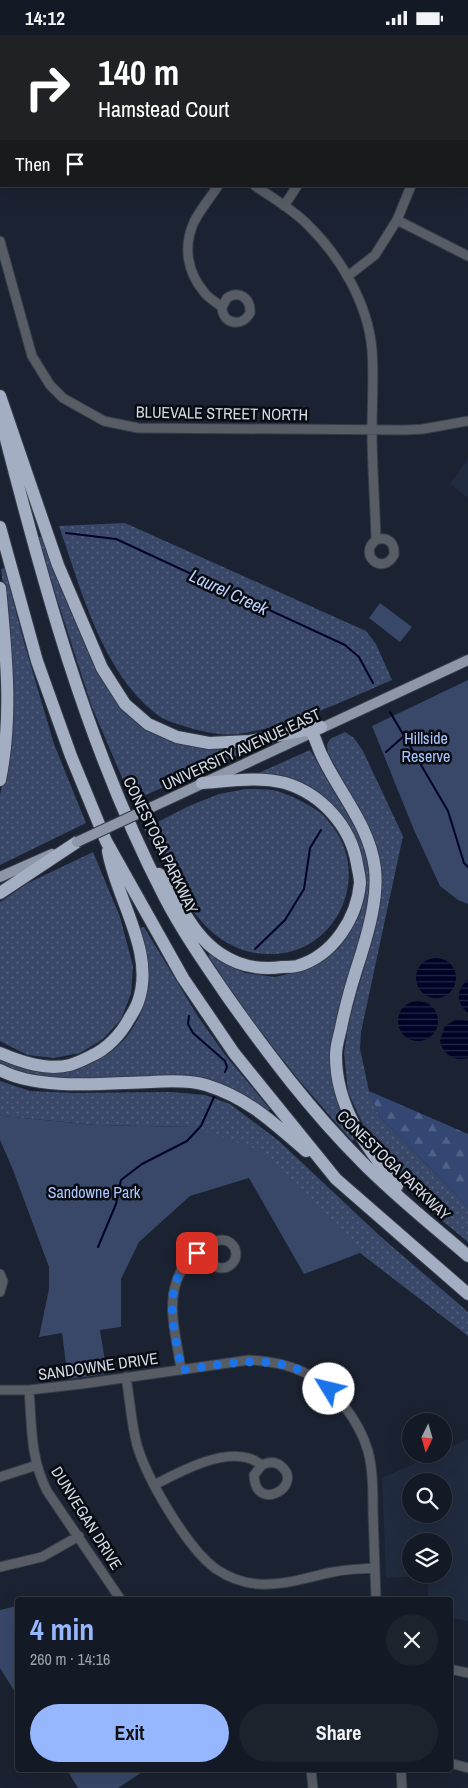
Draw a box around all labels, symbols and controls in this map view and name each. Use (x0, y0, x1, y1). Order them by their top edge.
text: 14:12 (25, 5, 65, 31)
text: 140 m (98, 49, 179, 96)
icon: right (15, 55, 80, 120)
text: Hamstead Court (98, 94, 229, 124)
icon: arrive (61, 150, 89, 178)
text: Then (15, 151, 51, 177)
street label: BLUEVALE STREET NORTH (136, 400, 308, 426)
water label: Laurel Creek (185, 563, 273, 621)
street label: UNIVERSITY AVENUE EAST (158, 703, 324, 795)
park label: Hillside Reserve (402, 727, 450, 767)
street label: CONESTOGA PARKWAY (118, 773, 204, 917)
street label: CONESTOGA PARKWAY (332, 1105, 456, 1225)
park label: Sandowne Park (48, 1181, 141, 1203)
pin (176, 1232, 218, 1274)
icon: arrive (183, 1239, 211, 1267)
street label: SANDOWNE DRIVE (37, 1347, 159, 1385)
position arrow (302, 1362, 354, 1414)
north arrow (402, 1413, 452, 1463)
map controls (402, 1413, 452, 1583)
street label: DUNVEGAN DRIVE (46, 1462, 128, 1574)
button: search (402, 1473, 452, 1523)
button: layers (402, 1533, 452, 1583)
text: 4 min (30, 1609, 94, 1649)
button: close (386, 1614, 438, 1666)
text: 260 m · 14:16 (30, 1648, 110, 1670)
button: Exit (30, 1704, 229, 1762)
button: Share (239, 1704, 438, 1762)

